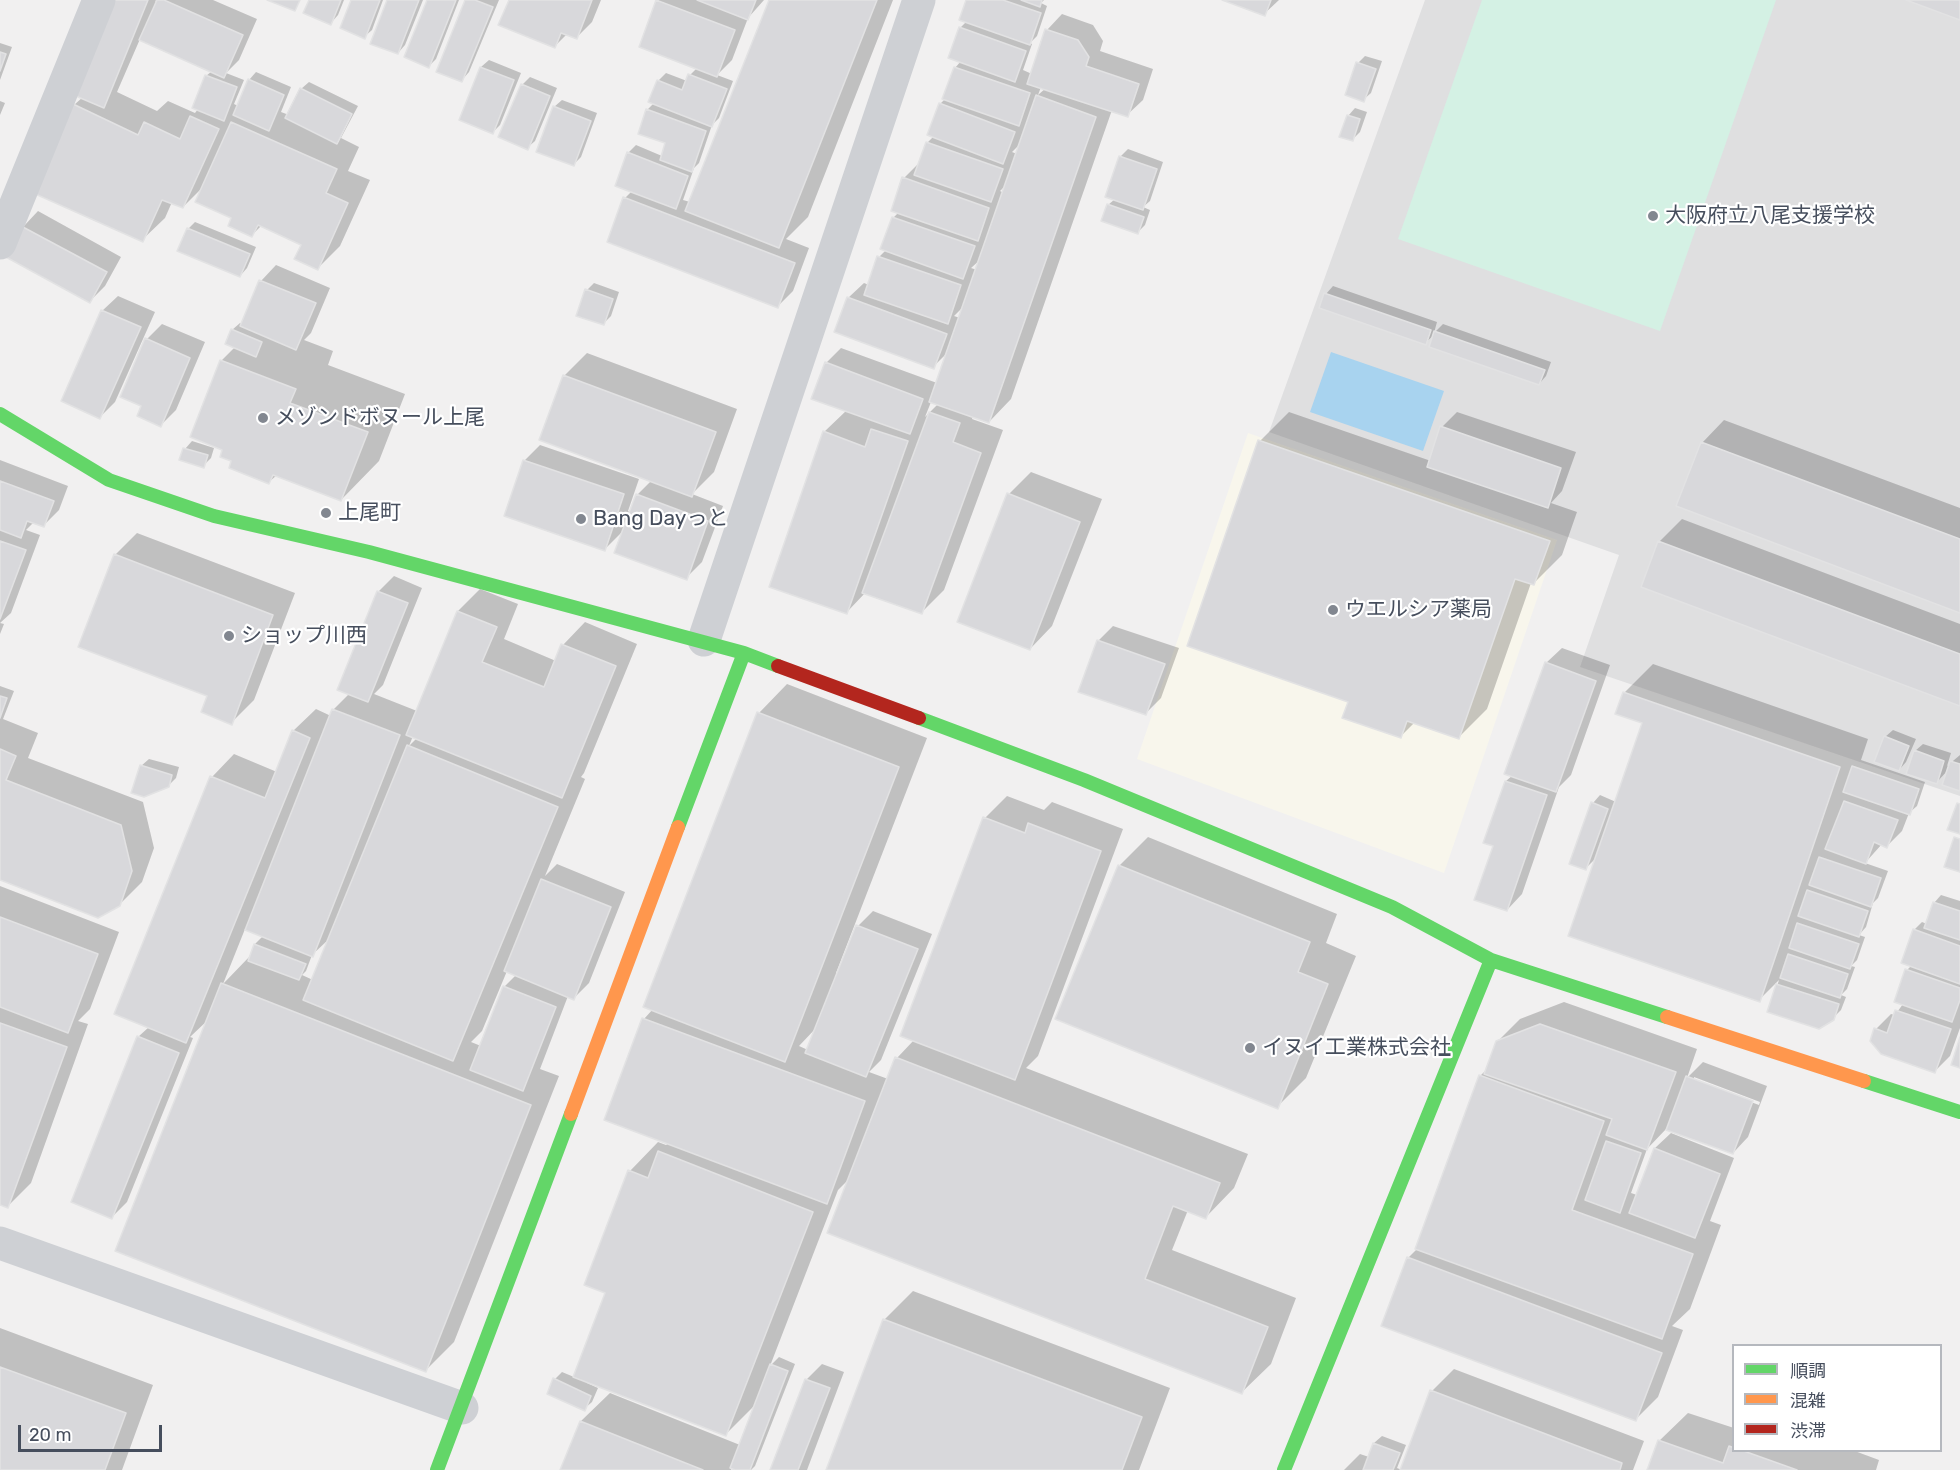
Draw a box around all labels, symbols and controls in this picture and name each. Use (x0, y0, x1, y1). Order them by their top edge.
place label: 大阪府立八尾支援学校 (1665, 203, 1875, 229)
marker: 大阪府立八尾支援学校 (1646, 209, 1660, 223)
place label: メゾンドボヌール上尾 (275, 405, 485, 431)
marker: メゾンドボヌール上尾 (256, 411, 270, 425)
place label: 上尾町 (338, 500, 401, 526)
marker: 上尾町 (319, 506, 333, 520)
place label: Bang Dayっと (593, 506, 728, 532)
marker: Bang Dayっと (574, 512, 588, 526)
place label: ウエルシア薬局 (1345, 597, 1492, 623)
marker: ウエルシア薬局 (1326, 603, 1340, 617)
place label: ショップ川西 (241, 623, 367, 649)
marker: ショップ川西 (222, 629, 236, 643)
place label: イヌイ工業株式会社 (1262, 1035, 1451, 1061)
marker: イヌイ工業株式会社 (1243, 1041, 1257, 1055)
legend (1732, 1344, 1942, 1452)
text: 順調 (1790, 1360, 1826, 1382)
text: 混雑 (1790, 1390, 1826, 1412)
scale bar (21, 1413, 165, 1451)
text: 渋滞 (1790, 1420, 1826, 1442)
text: 20 m (29, 1424, 71, 1446)

